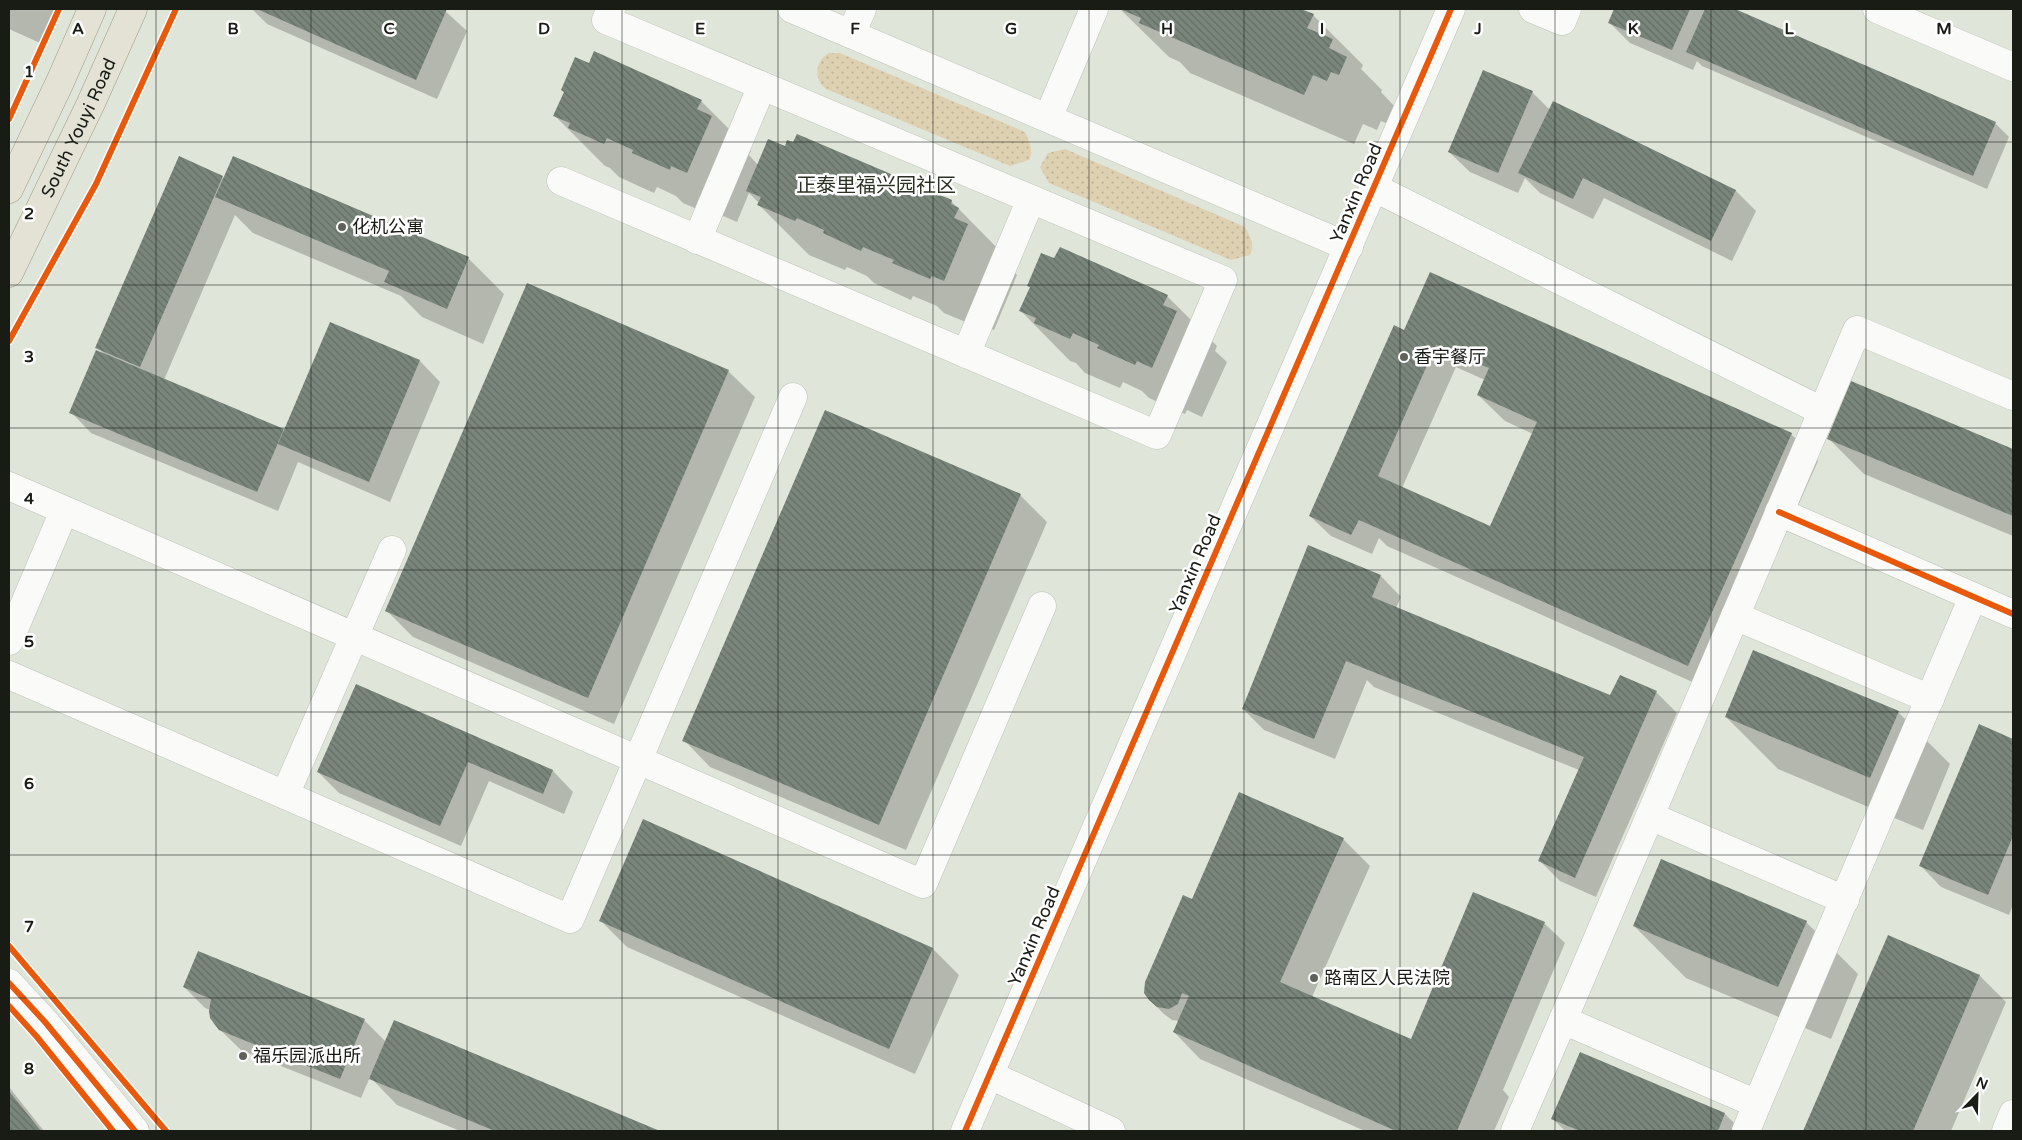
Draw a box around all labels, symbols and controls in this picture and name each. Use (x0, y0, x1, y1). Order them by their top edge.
text: A (72, 19, 84, 39)
text: B (227, 19, 239, 39)
text: C (383, 19, 395, 39)
text: D (538, 19, 550, 39)
text: E (695, 19, 705, 39)
text: F (850, 19, 860, 39)
text: G (1005, 19, 1017, 39)
text: H (1161, 19, 1173, 39)
text: I (1320, 19, 1324, 39)
text: J (1473, 19, 1482, 39)
text: K (1628, 19, 1639, 39)
text: L (1784, 19, 1794, 39)
text: M (1936, 19, 1952, 39)
street label: South Youyi Road (36, 55, 121, 201)
text: 1 (24, 62, 34, 82)
street label: Yanxin Road (1325, 140, 1387, 246)
district label: 正泰里福兴园社区 (796, 174, 956, 198)
text: 2 (24, 204, 34, 224)
place label: 化机公寓 (352, 216, 424, 238)
marker: 化机公寓 (336, 221, 348, 233)
place label: 香宇餐厅 (1414, 346, 1486, 368)
text: 3 (24, 347, 34, 367)
marker: 香宇餐厅 (1398, 351, 1410, 363)
text: 4 (24, 489, 34, 509)
street label: Yanxin Road (1164, 511, 1226, 617)
text: 5 (24, 632, 34, 652)
text: 6 (24, 774, 34, 794)
street label: Yanxin Road (1003, 883, 1065, 989)
text: 7 (24, 917, 34, 937)
place label: 路南区人民法院 (1324, 967, 1450, 989)
marker: 路南区人民法院 (1308, 972, 1320, 984)
place label: 福乐园派出所 (253, 1045, 361, 1067)
marker: 福乐园派出所 (237, 1050, 249, 1062)
text: 8 (24, 1059, 34, 1079)
north arrow (1952, 1070, 2002, 1120)
text: N (1973, 1073, 1990, 1094)

